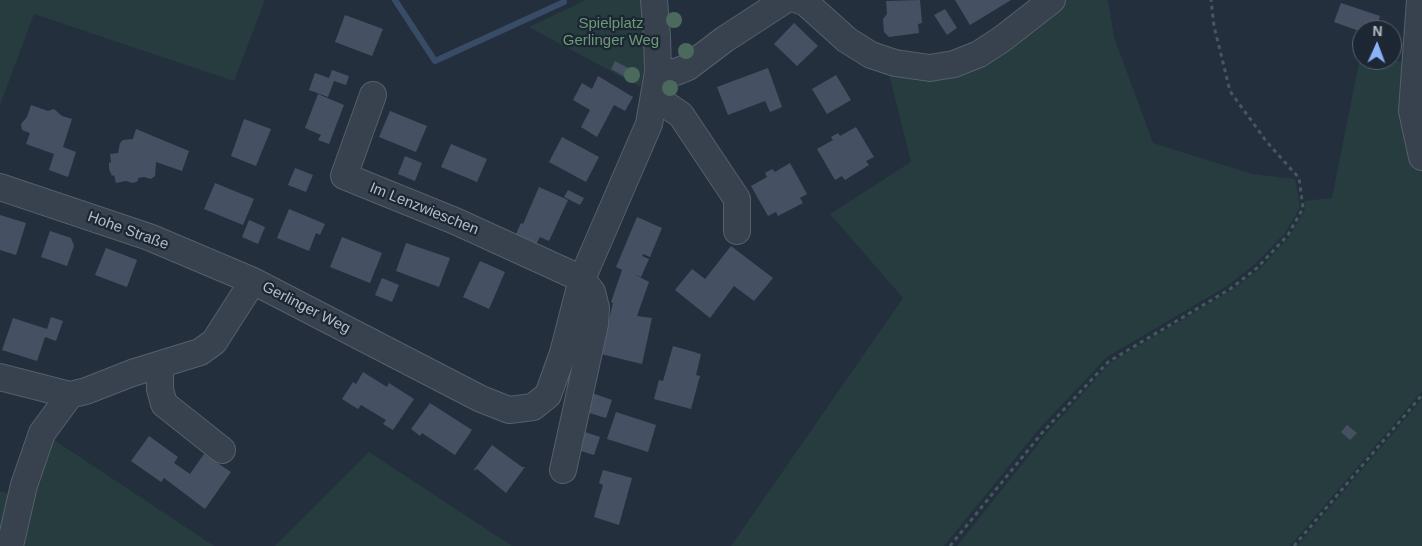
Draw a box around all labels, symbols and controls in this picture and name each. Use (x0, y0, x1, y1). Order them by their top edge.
park label: Spielplatz Gerlinger Weg (563, 15, 659, 50)
north arrow (1352, 20, 1402, 70)
text: N (1372, 23, 1383, 39)
street label: Im Lenzwieschen (367, 179, 481, 239)
street label: Hohe Straße (85, 208, 171, 254)
street label: Gerlinger Weg (259, 278, 353, 338)

